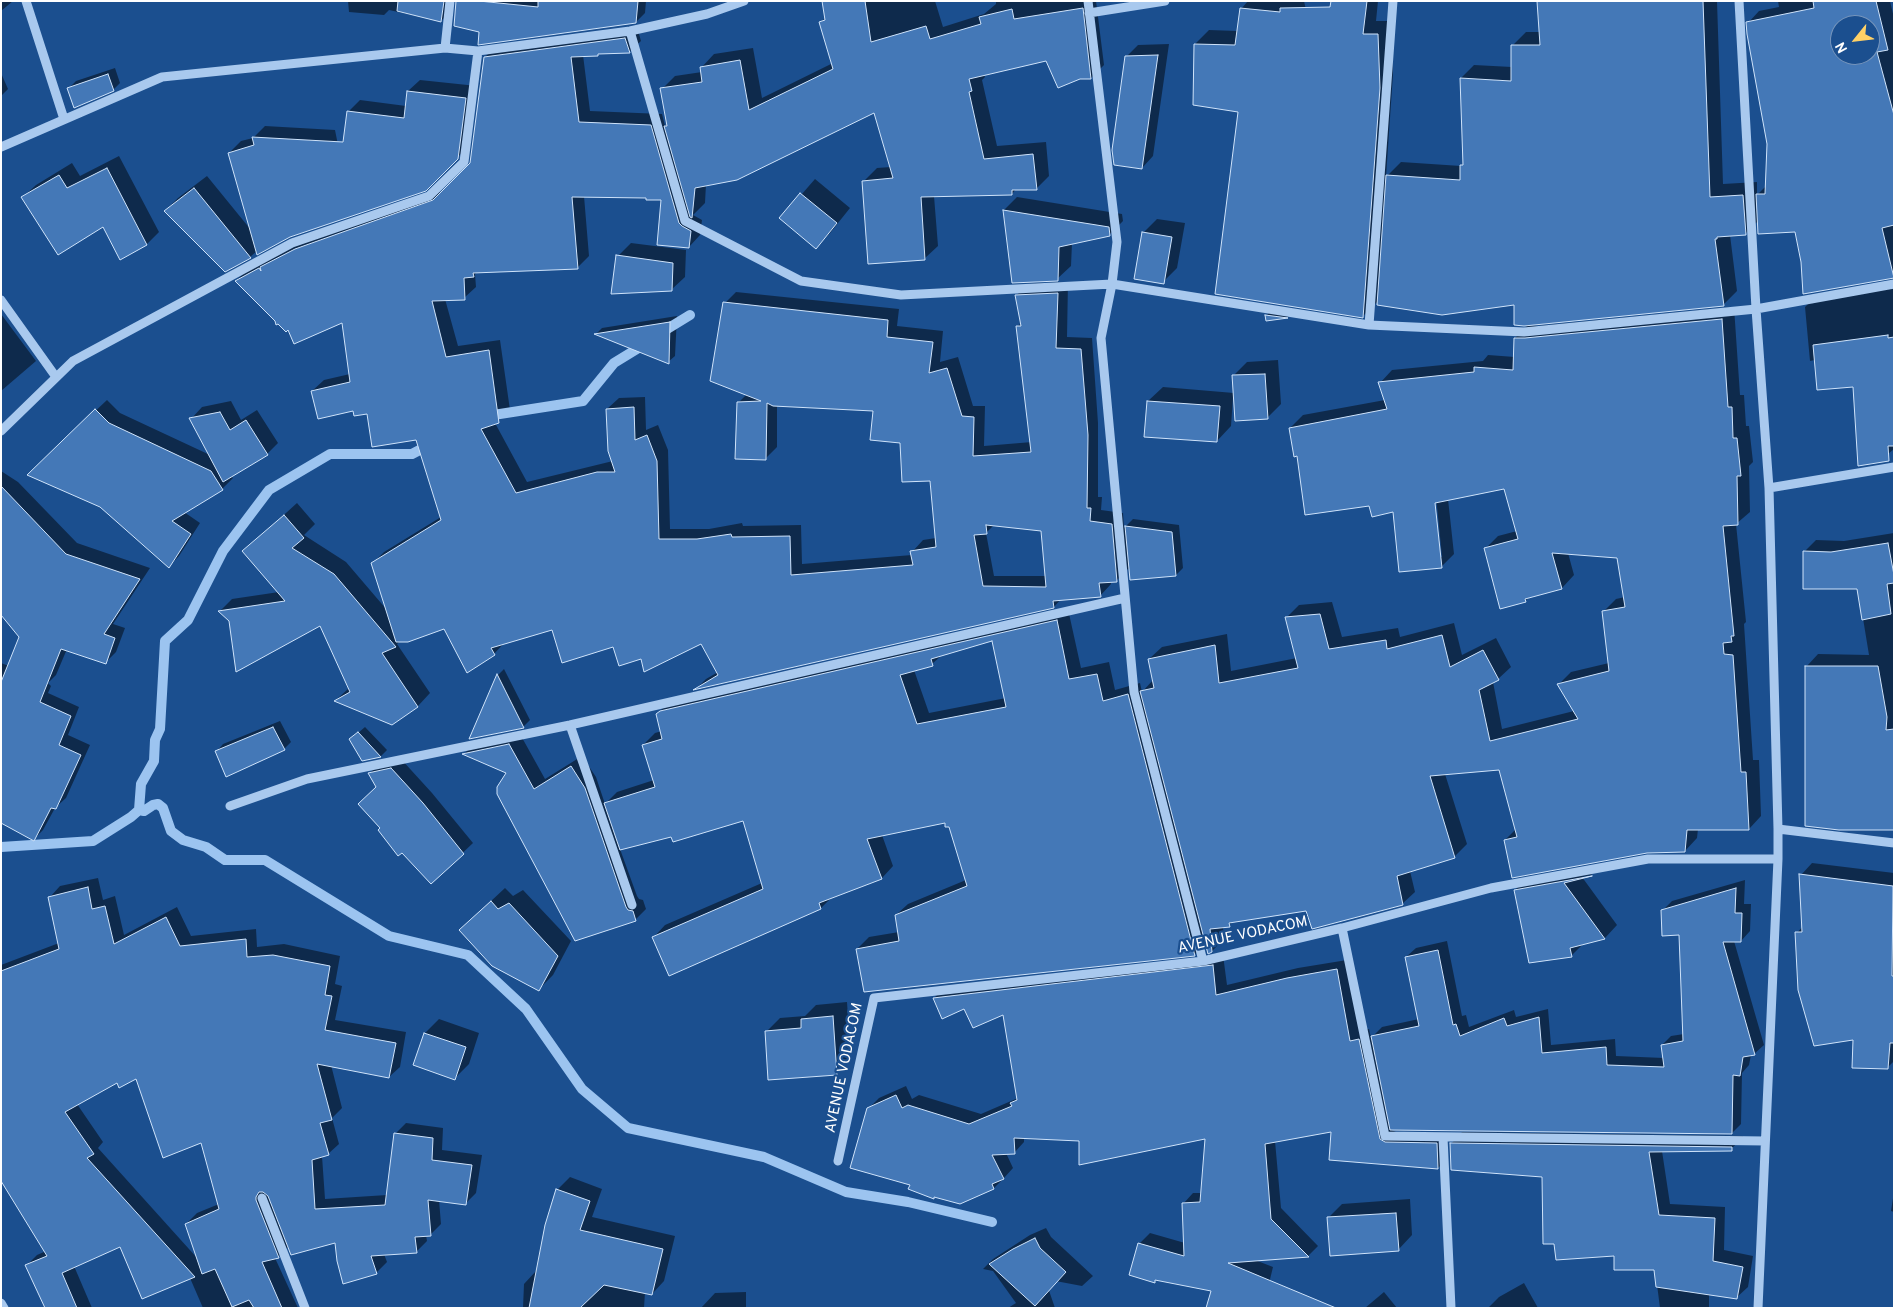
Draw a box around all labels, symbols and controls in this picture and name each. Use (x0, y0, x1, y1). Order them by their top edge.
north arrow (1830, 15, 1880, 65)
text: N (1832, 39, 1852, 56)
street label: AVENUE VODACOM (1176, 913, 1310, 959)
street label: AVENUE VODACOM (822, 1001, 868, 1135)

